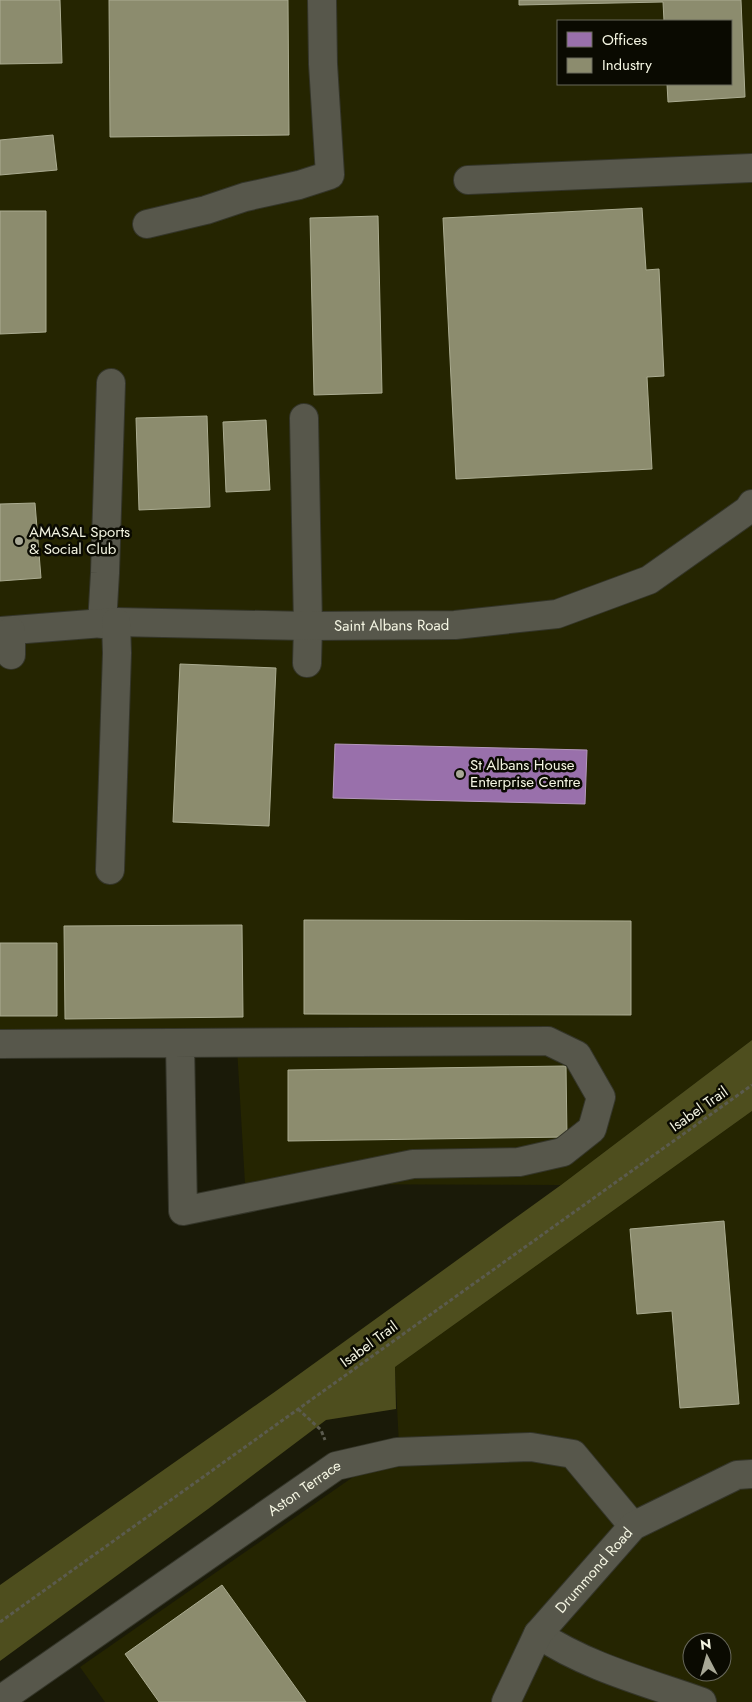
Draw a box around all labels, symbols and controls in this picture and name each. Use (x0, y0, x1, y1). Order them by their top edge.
legend (557, 20, 732, 85)
text: Offices (602, 29, 647, 51)
text: Industry (602, 54, 652, 76)
place label: AMASAL Sports & Social Club (29, 521, 130, 560)
marker: AMASAL Sports & Social Club (13, 535, 25, 547)
street label: Saint Albans Road (334, 614, 449, 637)
place label: St Albans House Enterprise Centre (470, 754, 581, 793)
marker: St Albans House Enterprise Centre (454, 768, 466, 780)
street label: Isabel Trail (665, 1081, 733, 1137)
street label: Isabel Trail (336, 1316, 402, 1372)
street label: Aston Terrace (263, 1454, 343, 1522)
street label: Drummond Road (550, 1522, 638, 1618)
north arrow (682, 1632, 732, 1682)
text: N (699, 1634, 712, 1655)

